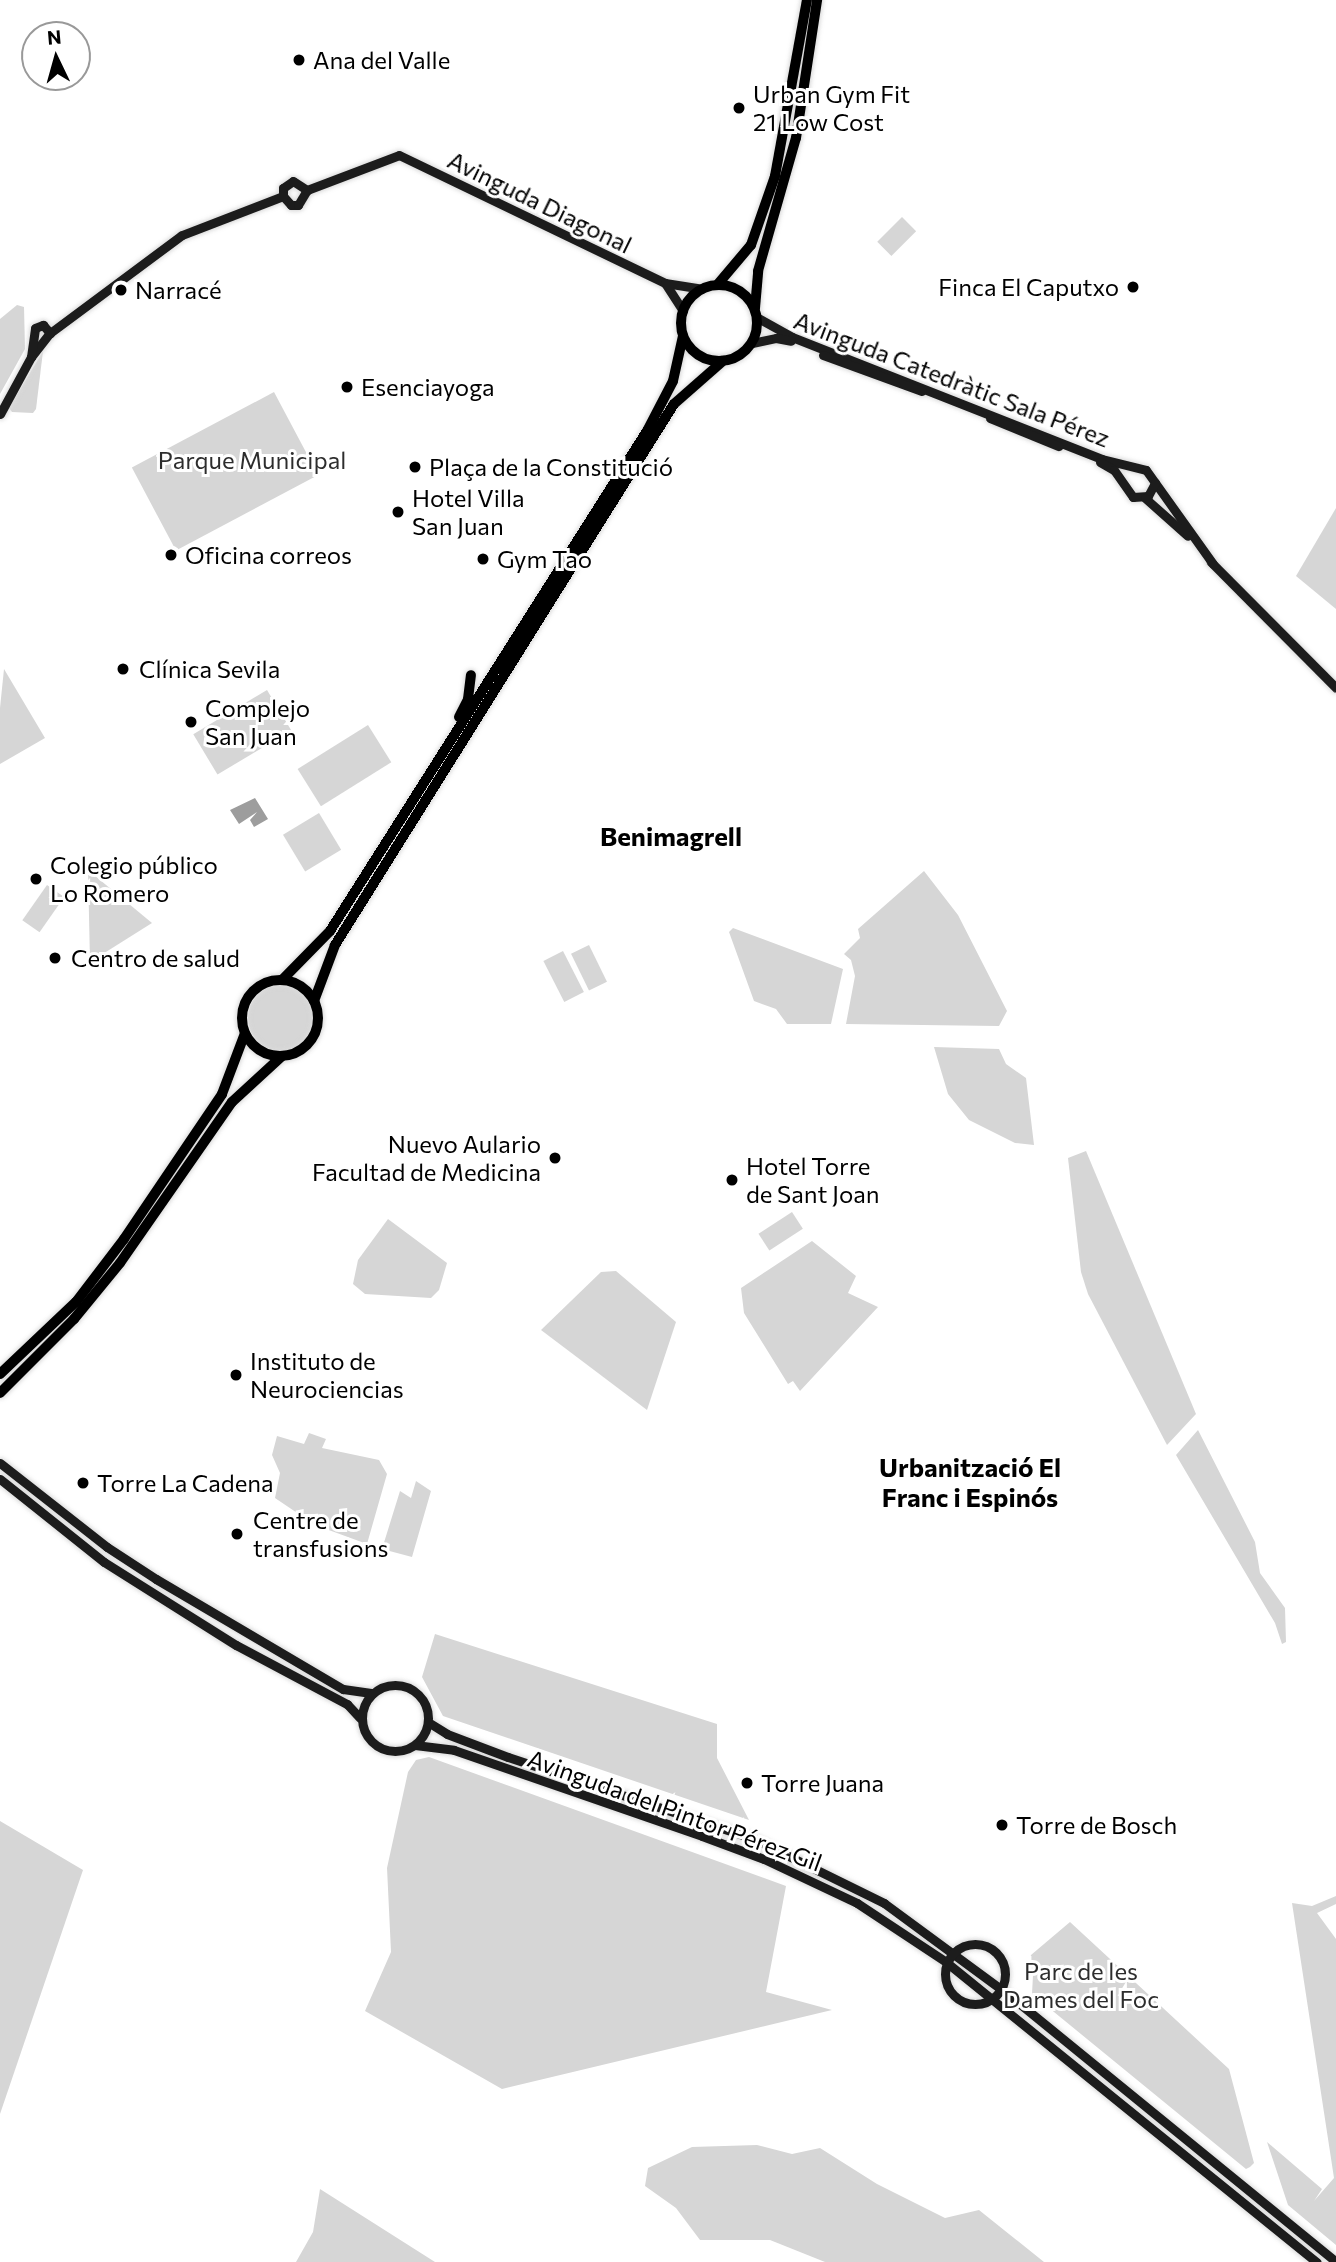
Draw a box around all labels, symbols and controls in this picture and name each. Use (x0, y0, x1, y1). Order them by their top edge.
north arrow (21, 21, 91, 91)
text: N (46, 24, 62, 49)
place label: Ana del Valle (313, 46, 450, 74)
marker: Ana del Valle (291, 52, 307, 68)
place label: Urban Gym Fit 21 Low Cost (753, 80, 910, 136)
marker: Urban Gym Fit 21 Low Cost (731, 100, 747, 116)
street label: Avinguda Diagonal (443, 145, 637, 259)
place label: Finca El Caputxo (938, 273, 1119, 301)
place label: Narracé (135, 276, 222, 304)
marker: Finca El Caputxo (1125, 279, 1141, 295)
marker: Narracé (113, 282, 129, 298)
street label: Avinguda Catedràtic Sala Pérez (790, 305, 1114, 453)
place label: Esenciayoga (361, 373, 495, 401)
marker: Esenciayoga (339, 379, 355, 395)
park label: Parque Municipal (158, 446, 346, 474)
place label: Plaça de la Constitució (429, 453, 673, 481)
marker: Plaça de la Constitució (407, 459, 423, 475)
place label: Hotel Villa San Juan (412, 484, 525, 540)
marker: Hotel Villa San Juan (390, 504, 406, 520)
place label: Oficina correos (185, 541, 352, 569)
place label: Gym Tao (497, 545, 592, 573)
marker: Oficina correos (163, 547, 179, 563)
marker: Gym Tao (475, 551, 491, 567)
place label: Clínica Sevila (139, 655, 280, 683)
marker: Clínica Sevila (113, 659, 133, 679)
place label: Complejo San Juan (205, 694, 310, 750)
marker: Complejo San Juan (183, 714, 199, 730)
district label: Benimagrell (600, 820, 742, 852)
place label: Colegio público Lo Romero (50, 851, 218, 907)
marker: Colegio público Lo Romero (28, 871, 44, 887)
place label: Centro de salud (71, 944, 240, 972)
marker: Centro de salud (45, 948, 65, 968)
place label: Nuevo Aulario Facultad de Medicina (312, 1130, 541, 1186)
marker: Nuevo Aulario Facultad de Medicina (547, 1150, 563, 1166)
place label: Hotel Torre de Sant Joan (746, 1152, 880, 1208)
marker: Hotel Torre de Sant Joan (724, 1172, 740, 1188)
place label: Instituto de Neurociencias (250, 1347, 404, 1403)
marker: Instituto de Neurociencias (228, 1367, 244, 1383)
district label: Urbanització El Franc i Espinós (879, 1451, 1061, 1512)
place label: Torre La Cadena (97, 1469, 274, 1497)
marker: Torre La Cadena (75, 1475, 91, 1491)
place label: Centre de transfusions (253, 1506, 388, 1562)
marker: Centre de transfusions (227, 1524, 247, 1544)
street label: Avinguda del Pintor Pérez Gil (524, 1743, 826, 1877)
place label: Torre Juana (761, 1769, 884, 1797)
marker: Torre Juana (739, 1775, 755, 1791)
place label: Torre de Bosch (1016, 1811, 1177, 1839)
marker: Torre de Bosch (994, 1817, 1010, 1833)
park label: Parc de les Dames del Foc (1003, 1957, 1159, 2013)

